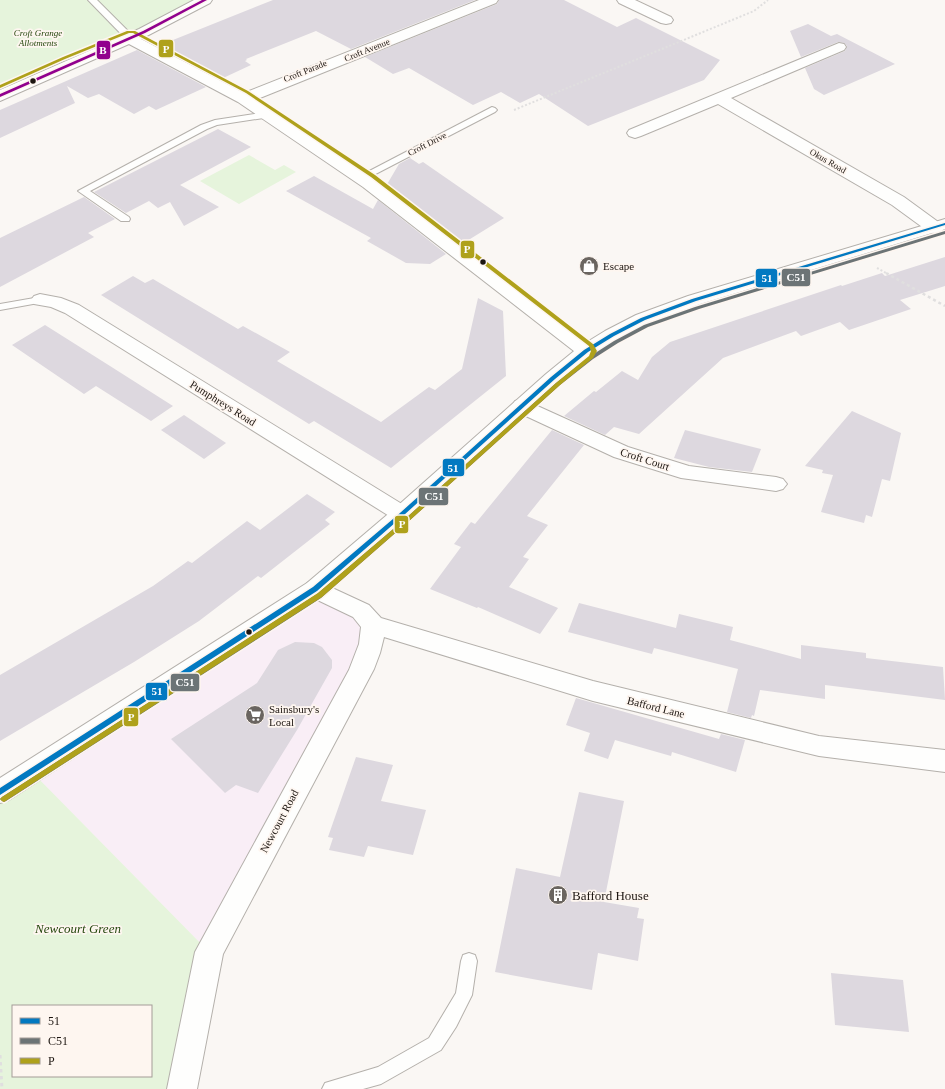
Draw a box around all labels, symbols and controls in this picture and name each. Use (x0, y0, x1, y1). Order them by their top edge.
park label: Croft Grange Allotments (14, 28, 62, 48)
street label: Croft Avenue (343, 36, 391, 64)
line badge: P (158, 39, 174, 58)
line badge: B (96, 40, 111, 60)
text: P (163, 43, 170, 55)
text: B (99, 44, 107, 56)
street label: Croft Parade (282, 58, 328, 84)
unlabelled marker (28, 76, 38, 86)
street label: Croft Drive (406, 130, 448, 158)
street label: Okus Road (808, 147, 848, 176)
line badge: P (460, 240, 475, 259)
text: P (464, 243, 471, 255)
shop icon: Escape (578, 255, 600, 277)
unlabelled marker (478, 257, 488, 267)
place label: Escape (603, 260, 634, 272)
line badge: 51 (755, 268, 778, 288)
line badge: C51 (781, 268, 811, 287)
text: C51 (787, 271, 805, 283)
text: 51 (762, 272, 773, 284)
street label: Pumphreys Road (188, 378, 259, 428)
street label: Croft Court (619, 445, 671, 473)
line badge: 51 (442, 458, 465, 477)
text: 51 (448, 462, 459, 474)
line badge: C51 (418, 487, 449, 506)
text: C51 (425, 490, 443, 502)
line badge: P (394, 515, 409, 534)
text: P (399, 518, 406, 530)
unlabelled marker (244, 627, 254, 637)
line badge: C51 (170, 673, 200, 692)
text: C51 (176, 676, 194, 688)
line badge: 51 (145, 682, 168, 701)
text: 51 (152, 685, 163, 697)
street label: Bafford Lane (626, 694, 686, 720)
place label: Sainsbury's Local (269, 703, 319, 728)
supermarket icon: Sainsbury's Local (244, 704, 266, 726)
line badge: P (123, 707, 139, 727)
text: P (128, 711, 135, 723)
street label: Newcourt Road (257, 787, 301, 854)
building icon: Bafford House (547, 884, 569, 906)
place label: Bafford House (572, 888, 649, 903)
park label: Newcourt Green (34, 921, 121, 936)
legend (12, 1005, 152, 1077)
text: 51 (48, 1014, 60, 1028)
text: C51 (48, 1034, 68, 1048)
text: P (48, 1054, 55, 1068)

